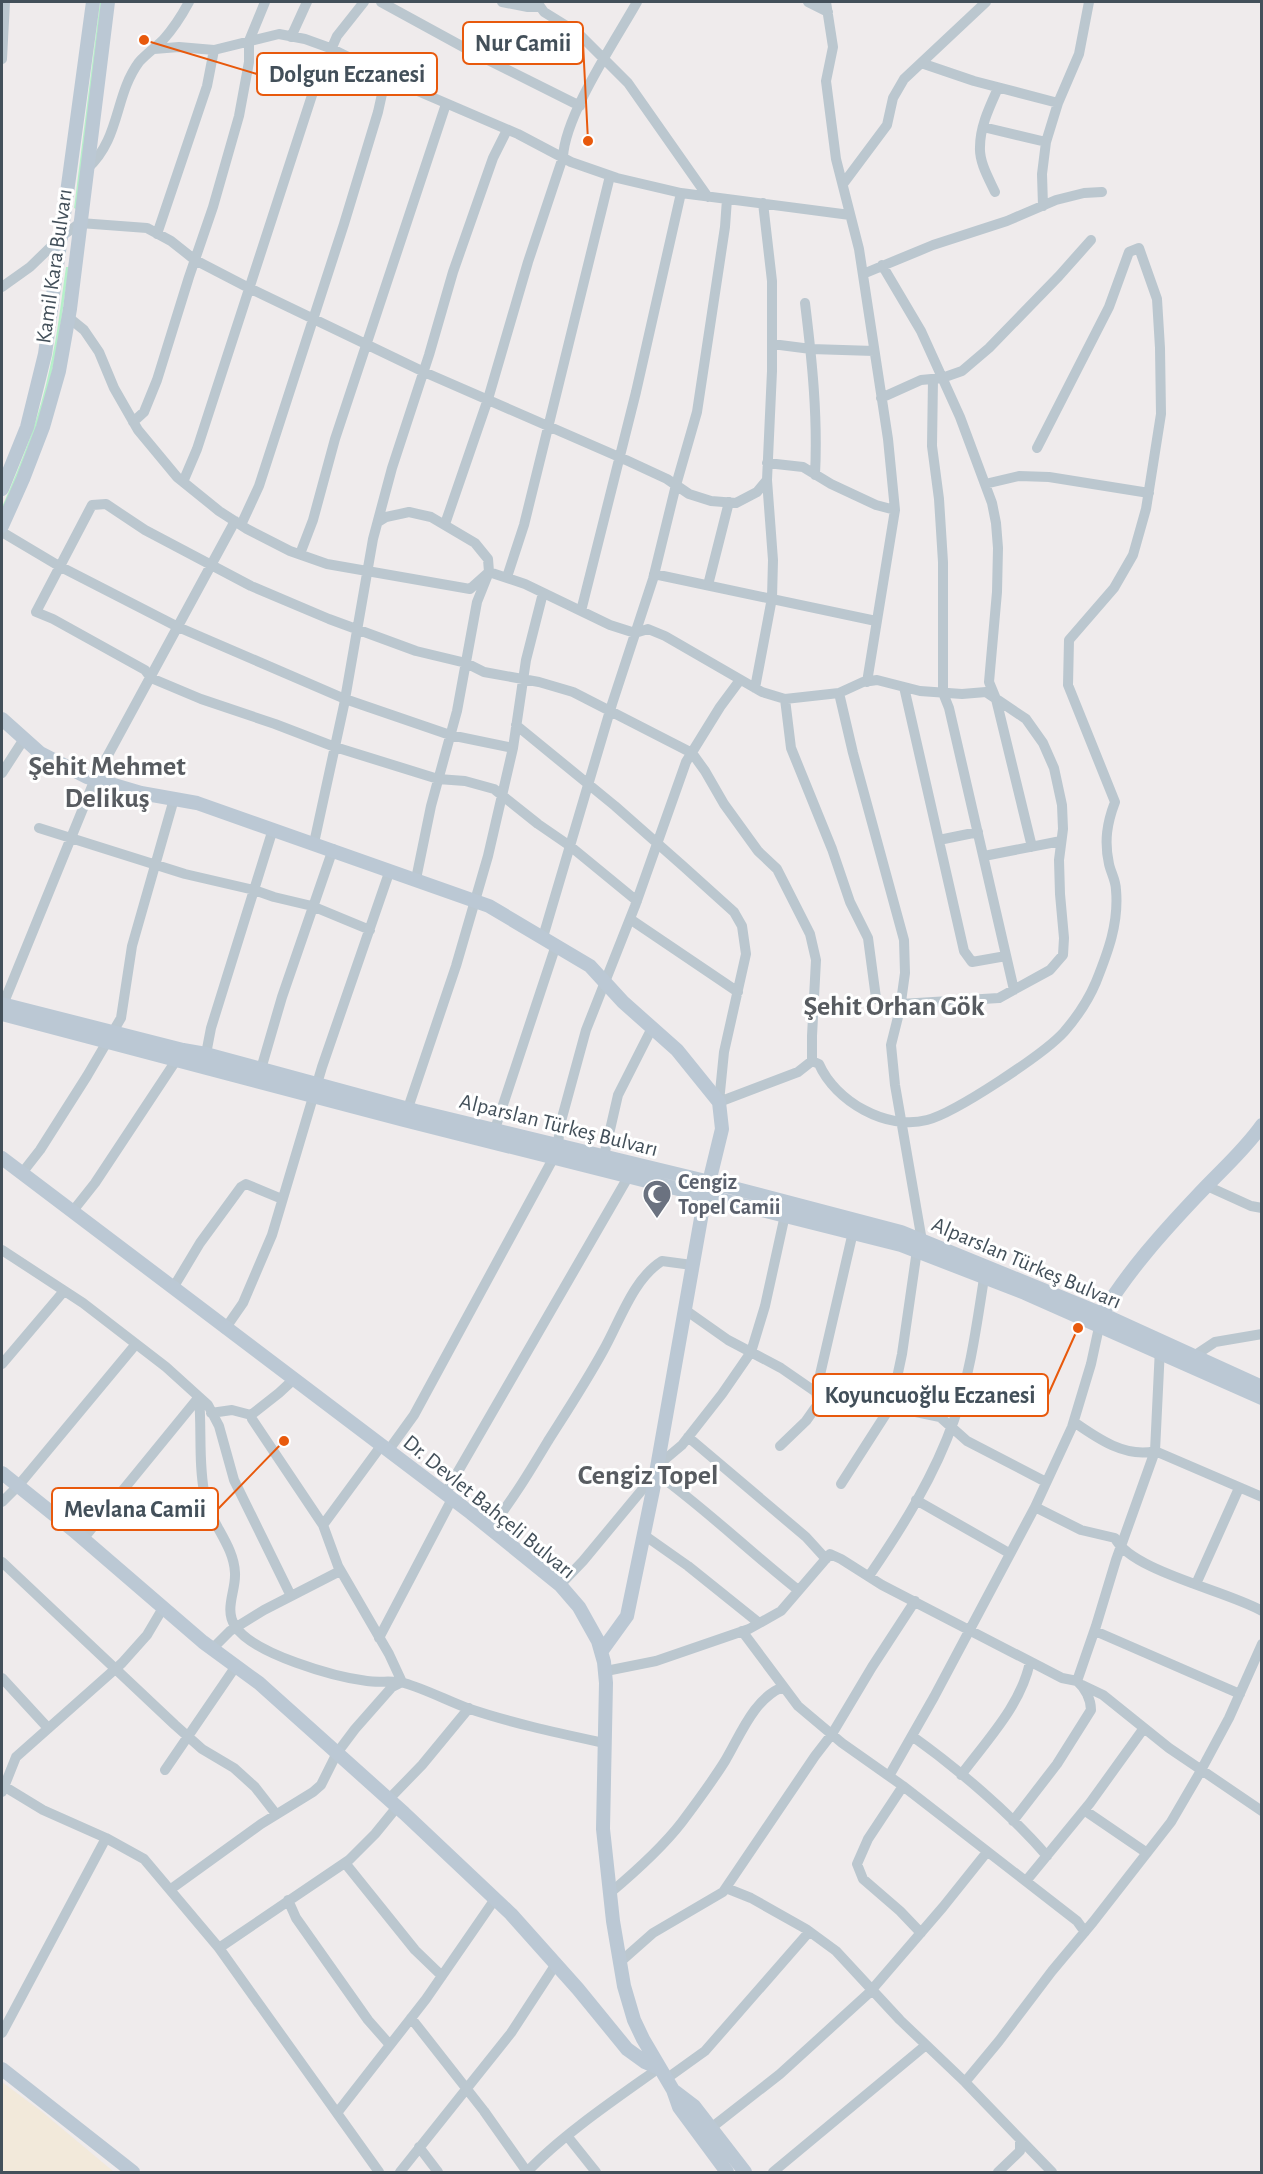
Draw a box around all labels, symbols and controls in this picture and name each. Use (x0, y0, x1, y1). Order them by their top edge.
callout: Nur Camii (463, 22, 583, 64)
text: Nur Camii (475, 32, 571, 56)
callout: Dolgun Eczanesi (257, 53, 437, 95)
text: Dolgun Eczanesi (269, 63, 425, 87)
street label: Kamil Kara Bulvarı (32, 187, 76, 345)
district label: Şehit Mehmet Delikuş (28, 753, 186, 813)
district label: Şehit Orhan Gök (803, 993, 985, 1021)
street label: Alparslan Türkeş Bulvarı (457, 1090, 660, 1160)
place label: Cengiz Topel Camii (678, 1171, 780, 1218)
mosque icon: Cengiz Topel Camii (641, 1178, 673, 1220)
street label: Alparslan Türkeş Bulvarı (929, 1213, 1125, 1313)
callout: Koyuncuoğlu Eczanesi (813, 1374, 1048, 1416)
text: Koyuncuoğlu Eczanesi (824, 1384, 1036, 1408)
street label: Dr. Devlet Bahçeli Bulvarı (399, 1431, 580, 1583)
district label: Cengiz Topel (578, 1462, 718, 1490)
callout: Mevlana Camii (52, 1488, 218, 1530)
text: Mevlana Camii (64, 1498, 206, 1522)

